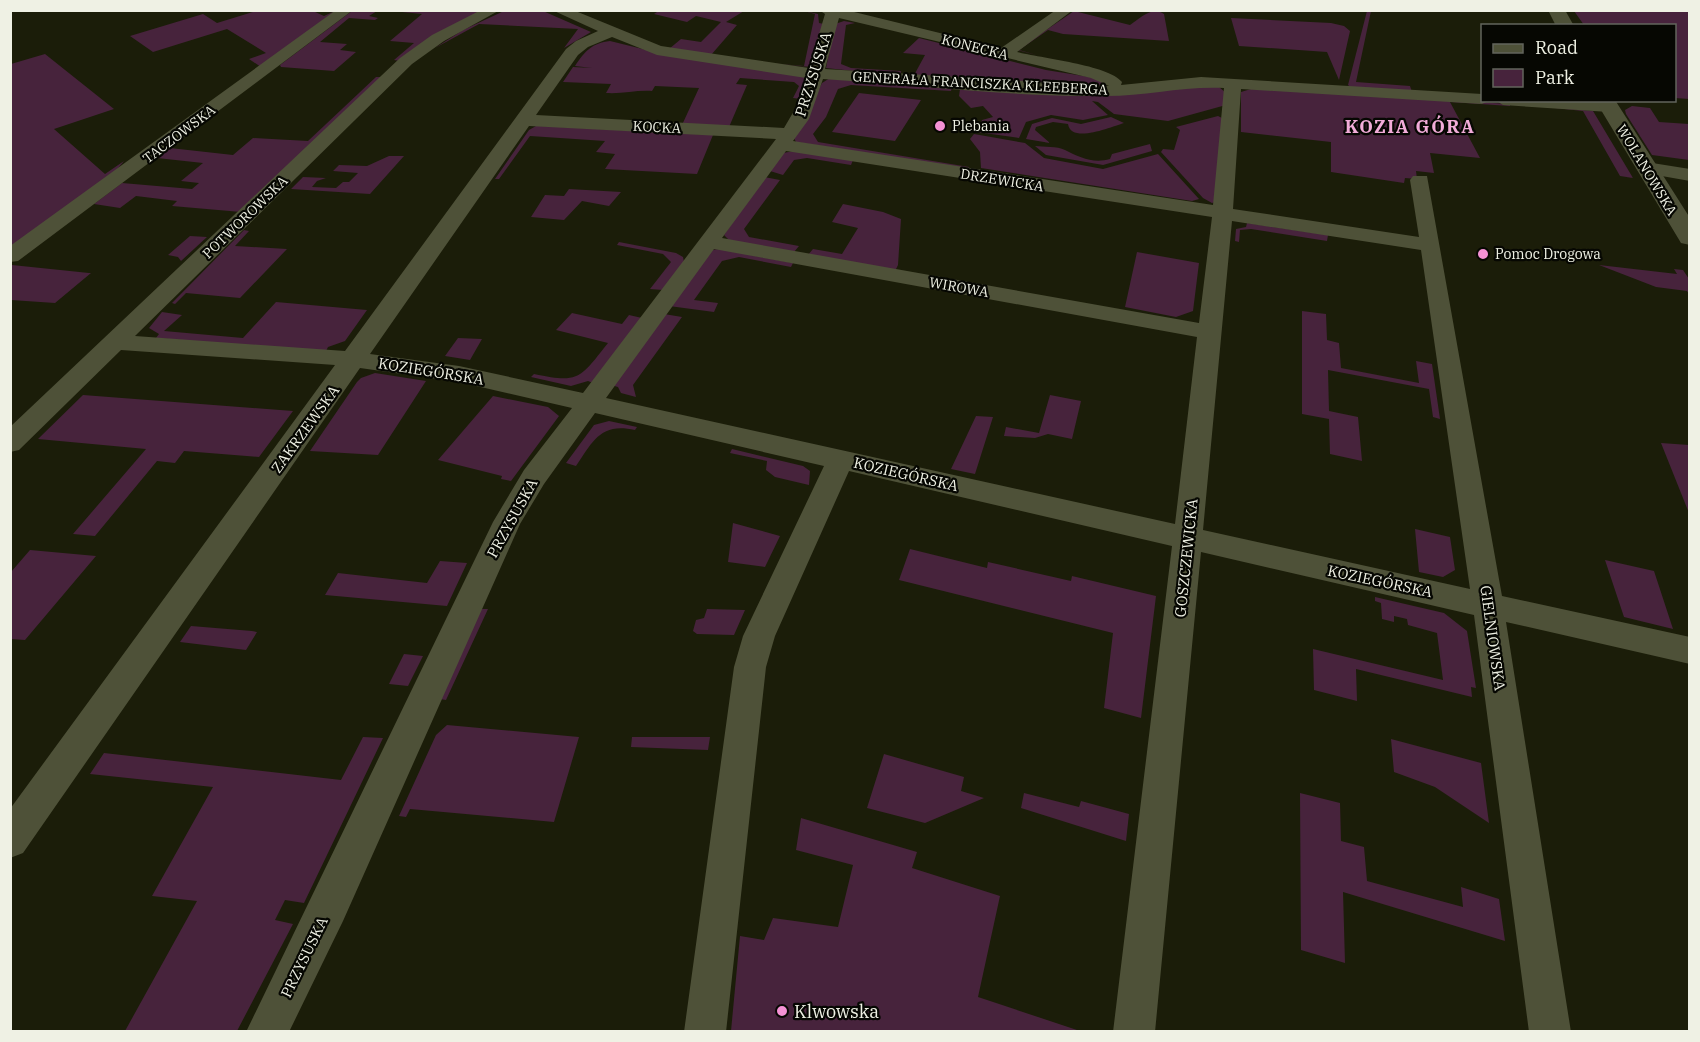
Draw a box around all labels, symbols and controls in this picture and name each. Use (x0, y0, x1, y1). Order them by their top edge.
legend (1481, 24, 1676, 102)
street label: PRZYSUSKA (790, 29, 836, 119)
street label: KONECKA (940, 30, 1011, 64)
text: Road (1535, 36, 1578, 59)
text: Park (1535, 66, 1575, 89)
street label: GENERAŁA FRANCISZKA KLEEBERGA (852, 67, 1108, 99)
street label: TACZOWSKA (139, 101, 219, 167)
district label: KOZIA GÓRA (1345, 115, 1475, 138)
street label: KOCKA (632, 117, 682, 137)
place label: Plebania (952, 117, 1010, 135)
marker: Plebania (933, 119, 947, 133)
street label: WOLANOWSKA (1613, 121, 1682, 219)
street label: DRZEWICKA (959, 165, 1045, 196)
street label: POTWOROWSKA (199, 171, 292, 262)
place label: Pomoc Drogowa (1495, 245, 1601, 263)
marker: Pomoc Drogowa (1476, 247, 1490, 261)
street label: WIROWA (928, 273, 991, 301)
street label: KOZIEGÓRSKA (377, 353, 486, 389)
street label: ZAKRZEWSKA (267, 381, 344, 477)
street label: KOZIEGÓRSKA (852, 453, 961, 495)
street label: PRZYSUSKA (482, 474, 542, 561)
street label: GOSZCZEWICKA (1170, 497, 1202, 618)
street label: KOZIEGÓRSKA (1326, 561, 1435, 602)
street label: GIELNIOWSKA (1476, 584, 1510, 693)
street label: PRZYSUSKA (276, 913, 332, 1001)
place label: Klwowska (794, 1000, 879, 1023)
marker: Klwowska (775, 1004, 789, 1018)

